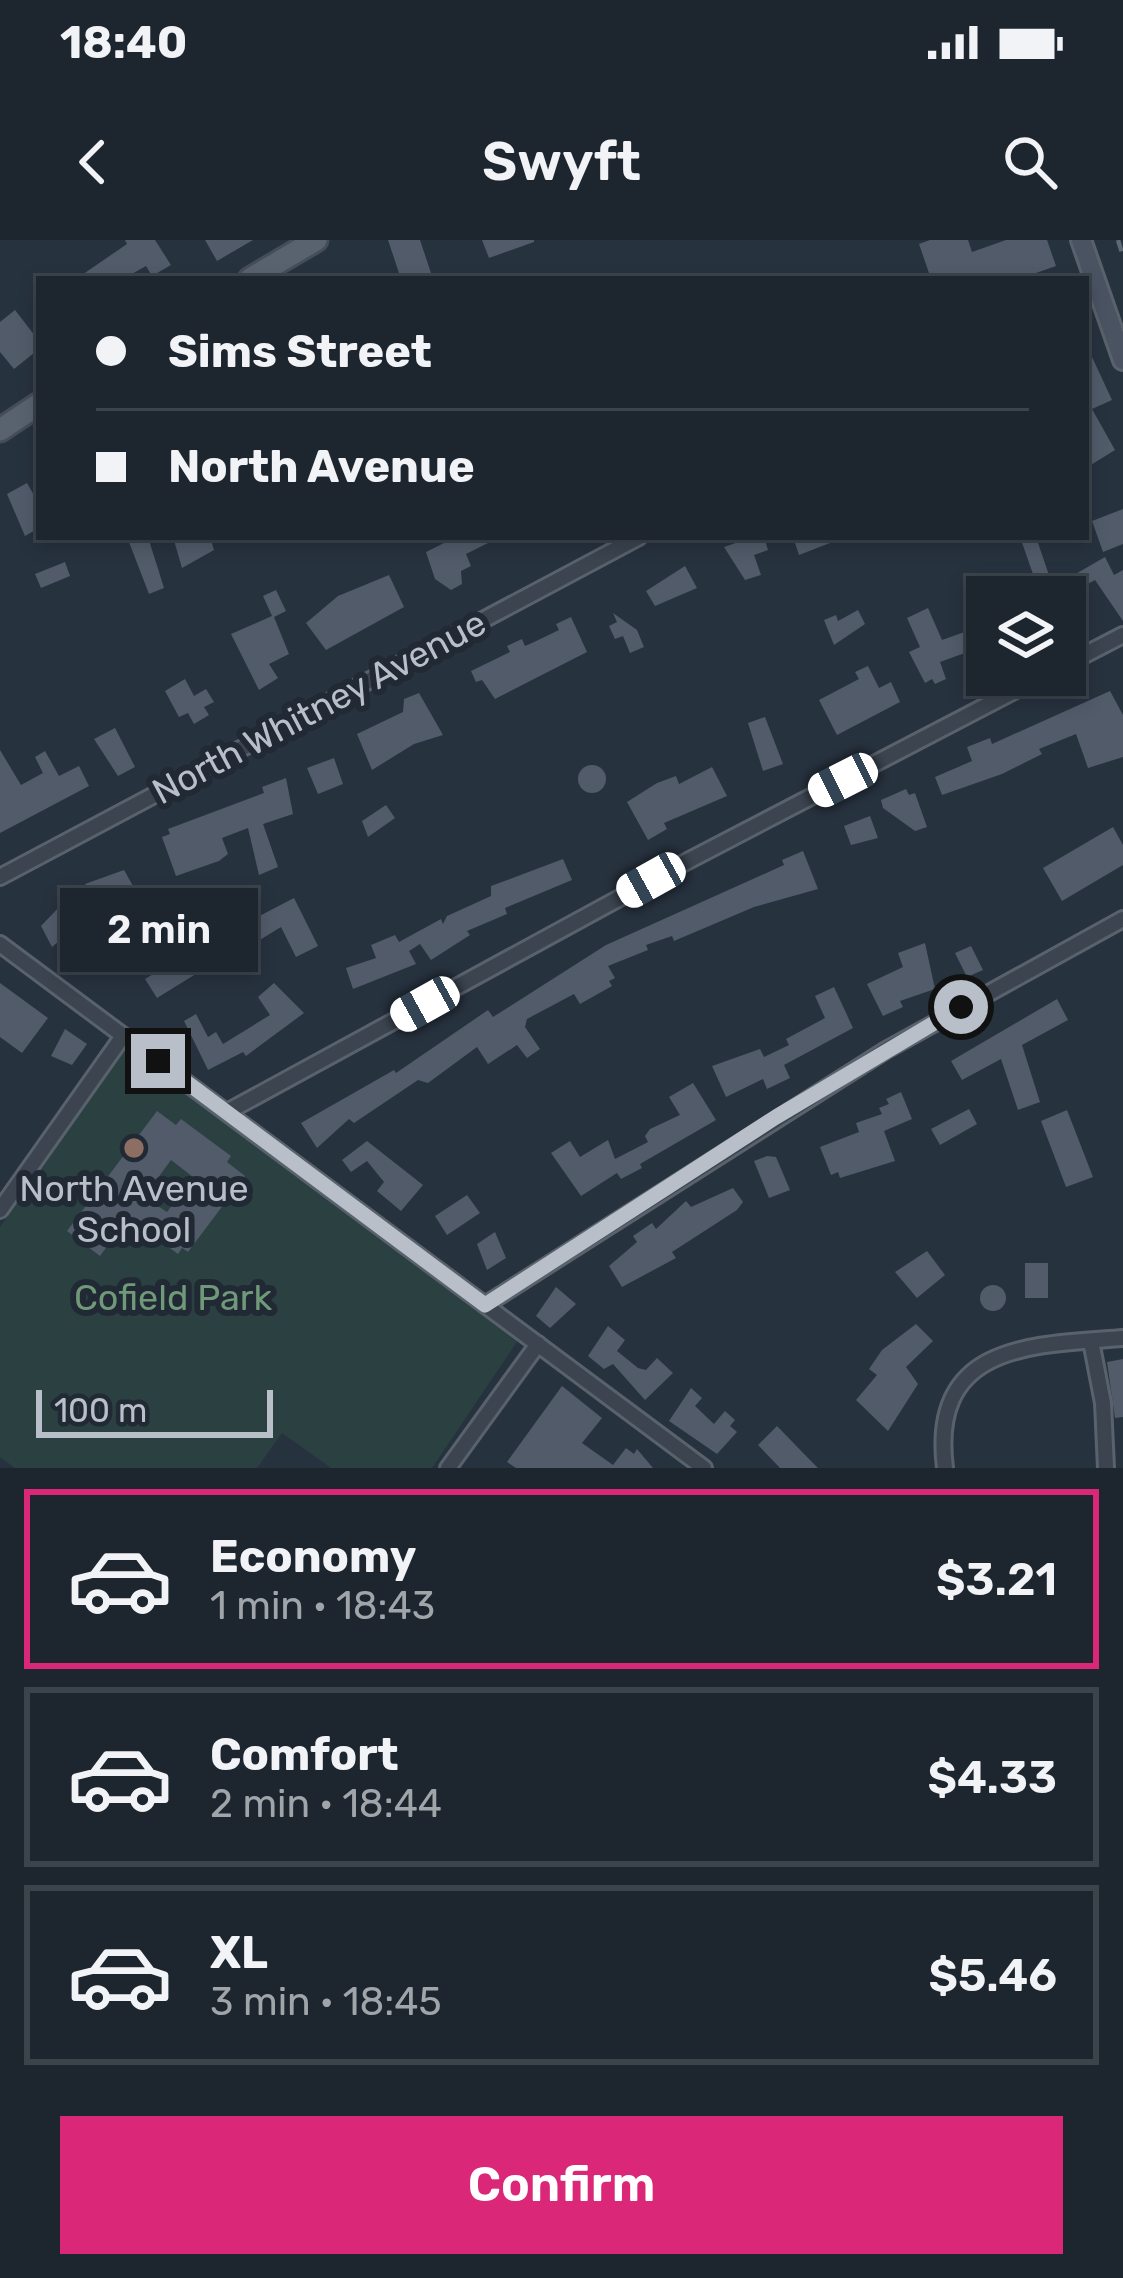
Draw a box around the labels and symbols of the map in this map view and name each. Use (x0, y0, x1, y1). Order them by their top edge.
street label: North Whitney Avenue (145, 601, 493, 813)
car (803, 748, 883, 812)
car (611, 847, 691, 913)
callout: 2 min (59, 887, 257, 971)
car (385, 971, 465, 1037)
route start (934, 980, 988, 1034)
route end (131, 1034, 185, 1088)
marker: North Avenue School (121, 1135, 147, 1161)
place label: North Avenue School (19, 1167, 249, 1251)
park label: Cofield Park (74, 1276, 273, 1319)
scale bar (36, 1384, 273, 1437)

